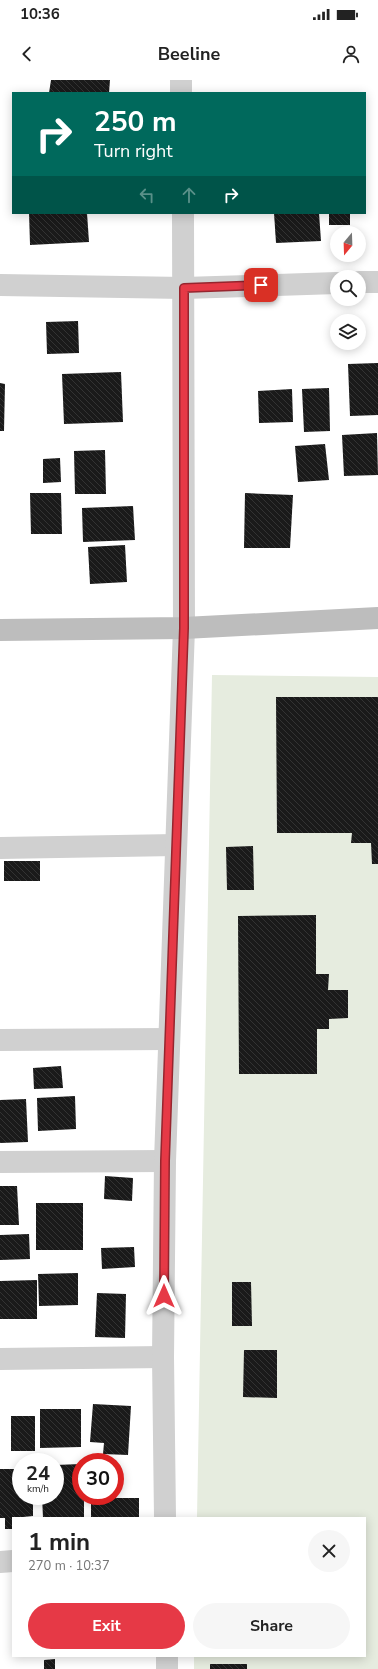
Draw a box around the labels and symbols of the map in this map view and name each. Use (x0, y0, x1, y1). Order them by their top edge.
north arrow (330, 226, 366, 262)
pin (244, 268, 278, 302)
position arrow (143, 1275, 185, 1317)
speed limit sign: 30 (72, 1453, 124, 1505)

